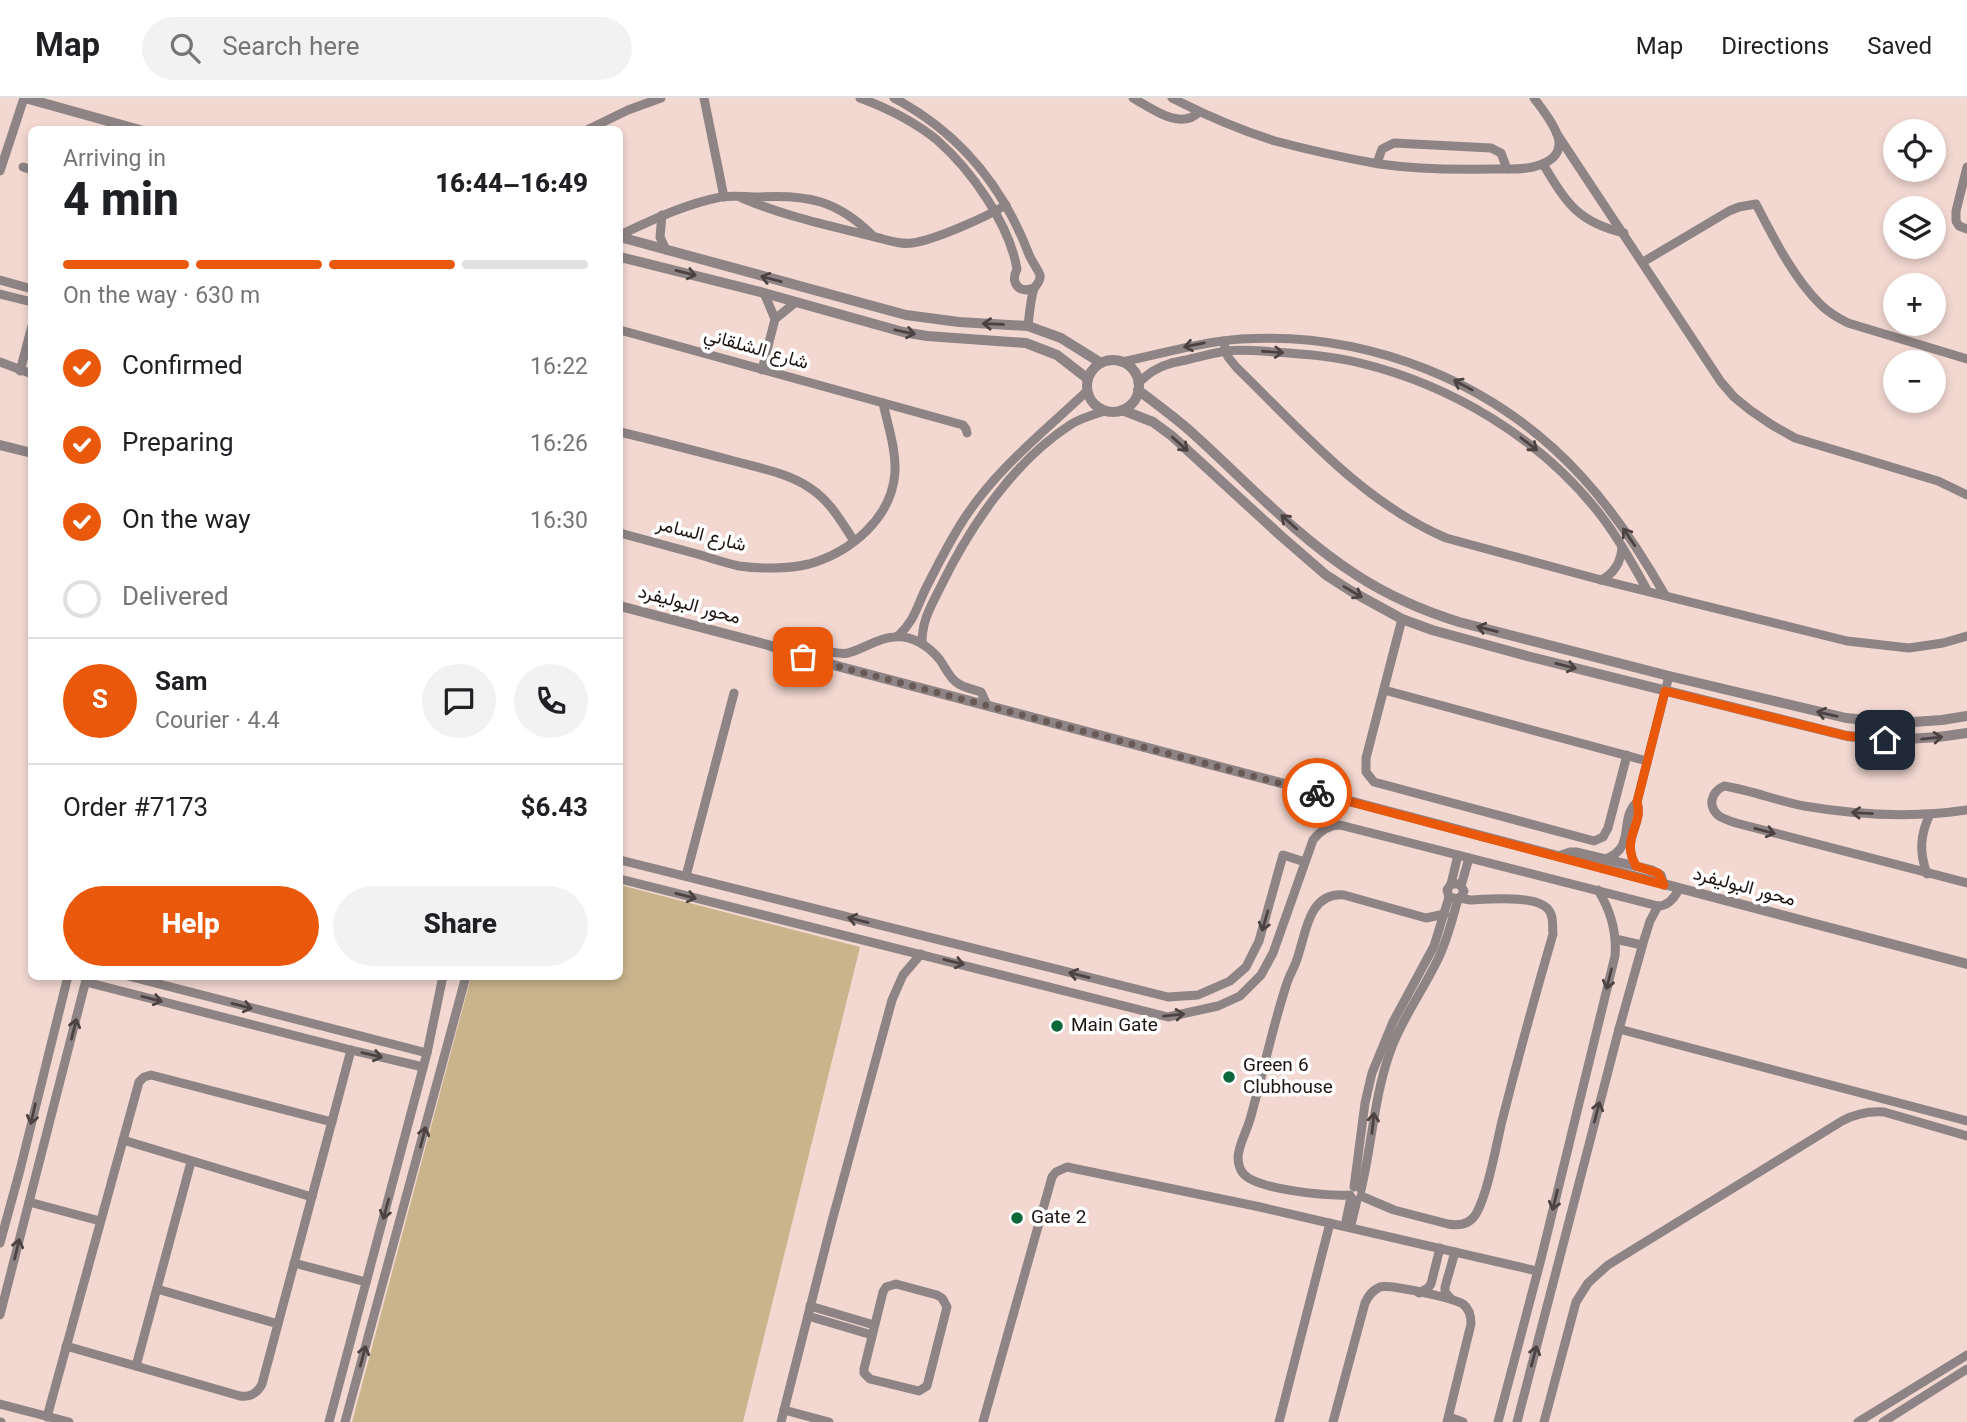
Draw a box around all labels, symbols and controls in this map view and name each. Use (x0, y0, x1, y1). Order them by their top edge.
search box (142, 17, 632, 80)
text: Map (35, 22, 100, 74)
text: Search here (222, 28, 359, 69)
icon: search (166, 29, 204, 67)
text: Map (1636, 29, 1683, 67)
text: Directions (1721, 29, 1829, 67)
text: Saved (1867, 29, 1932, 67)
map controls (1883, 119, 1946, 413)
button: locate (1883, 119, 1946, 182)
text: Arriving in (63, 142, 166, 178)
text: 16:44–16:49 (435, 165, 588, 206)
text: 4 min (63, 168, 179, 240)
button: layers (1883, 196, 1946, 259)
one-way arrow (674, 267, 697, 280)
one-way arrow (760, 271, 782, 284)
button: + (1883, 273, 1946, 336)
text: On the way · 630 m (63, 279, 260, 315)
one-way arrow (982, 317, 1005, 330)
street label: شارع الشلقاني (700, 321, 812, 379)
one-way arrow (893, 326, 916, 340)
one-way arrow (1183, 339, 1206, 353)
one-way arrow (1261, 346, 1284, 359)
text: Confirmed (122, 347, 243, 388)
icon: check (63, 349, 101, 387)
text: 16:22 (530, 350, 588, 386)
button: − (1883, 350, 1946, 413)
one-way arrow (1453, 378, 1474, 391)
text: Preparing (122, 424, 234, 465)
icon: check (63, 426, 101, 464)
text: 16:26 (530, 427, 588, 463)
one-way arrow (1171, 436, 1189, 452)
one-way arrow (1519, 437, 1537, 452)
text: On the way (122, 501, 251, 542)
icon: check (63, 503, 101, 541)
text: 16:30 (530, 504, 588, 540)
street label: شارع السامر (652, 511, 749, 561)
one-way arrow (1280, 514, 1298, 530)
one-way arrow (1622, 528, 1636, 547)
text: Delivered (122, 578, 229, 619)
street label: محور البوليفرد (635, 578, 743, 634)
one-way arrow (1342, 585, 1362, 599)
one-way arrow (1476, 622, 1499, 635)
pin (773, 627, 833, 687)
icon: bag (784, 638, 822, 676)
one-way arrow (1555, 660, 1577, 673)
text: Sam (155, 663, 207, 704)
button: chat (422, 664, 496, 738)
button: phone (514, 664, 588, 738)
text: S (92, 681, 108, 722)
text: Courier · 4.4 (155, 704, 280, 740)
one-way arrow (1816, 706, 1838, 719)
pin (1855, 710, 1915, 770)
icon: home (1866, 721, 1904, 759)
one-way arrow (1920, 731, 1943, 744)
courier (1282, 758, 1352, 828)
icon: bike (1298, 774, 1336, 812)
text: Order #7173 (63, 789, 208, 830)
text: $6.43 (521, 789, 588, 830)
one-way arrow (1851, 806, 1874, 819)
one-way arrow (1754, 825, 1776, 838)
street label: محور البوليفرد (1690, 860, 1798, 916)
button: Help (63, 886, 319, 966)
button: Share (333, 886, 588, 966)
one-way arrow (674, 890, 697, 903)
one-way arrow (1258, 909, 1271, 932)
one-way arrow (847, 913, 870, 926)
one-way arrow (942, 956, 965, 969)
one-way arrow (1602, 967, 1615, 989)
one-way arrow (1068, 968, 1091, 981)
one-way arrow (140, 993, 163, 1006)
one-way arrow (230, 1000, 252, 1013)
one-way arrow (1162, 1008, 1185, 1021)
place label: Main Gate (1071, 1012, 1158, 1041)
one-way arrow (68, 1018, 81, 1041)
marker: Main Gate (1049, 1018, 1065, 1034)
one-way arrow (360, 1049, 383, 1063)
place label: Green 6 Clubhouse (1243, 1052, 1333, 1103)
marker: Green 6 Clubhouse (1221, 1069, 1237, 1085)
one-way arrow (1591, 1101, 1604, 1124)
one-way arrow (26, 1102, 39, 1125)
one-way arrow (1367, 1112, 1380, 1134)
one-way arrow (417, 1126, 430, 1148)
one-way arrow (1548, 1188, 1561, 1210)
one-way arrow (379, 1197, 392, 1220)
place label: Gate 2 (1031, 1204, 1086, 1233)
marker: Gate 2 (1009, 1210, 1025, 1226)
one-way arrow (11, 1238, 24, 1261)
one-way arrow (357, 1345, 370, 1368)
one-way arrow (1528, 1345, 1541, 1368)

